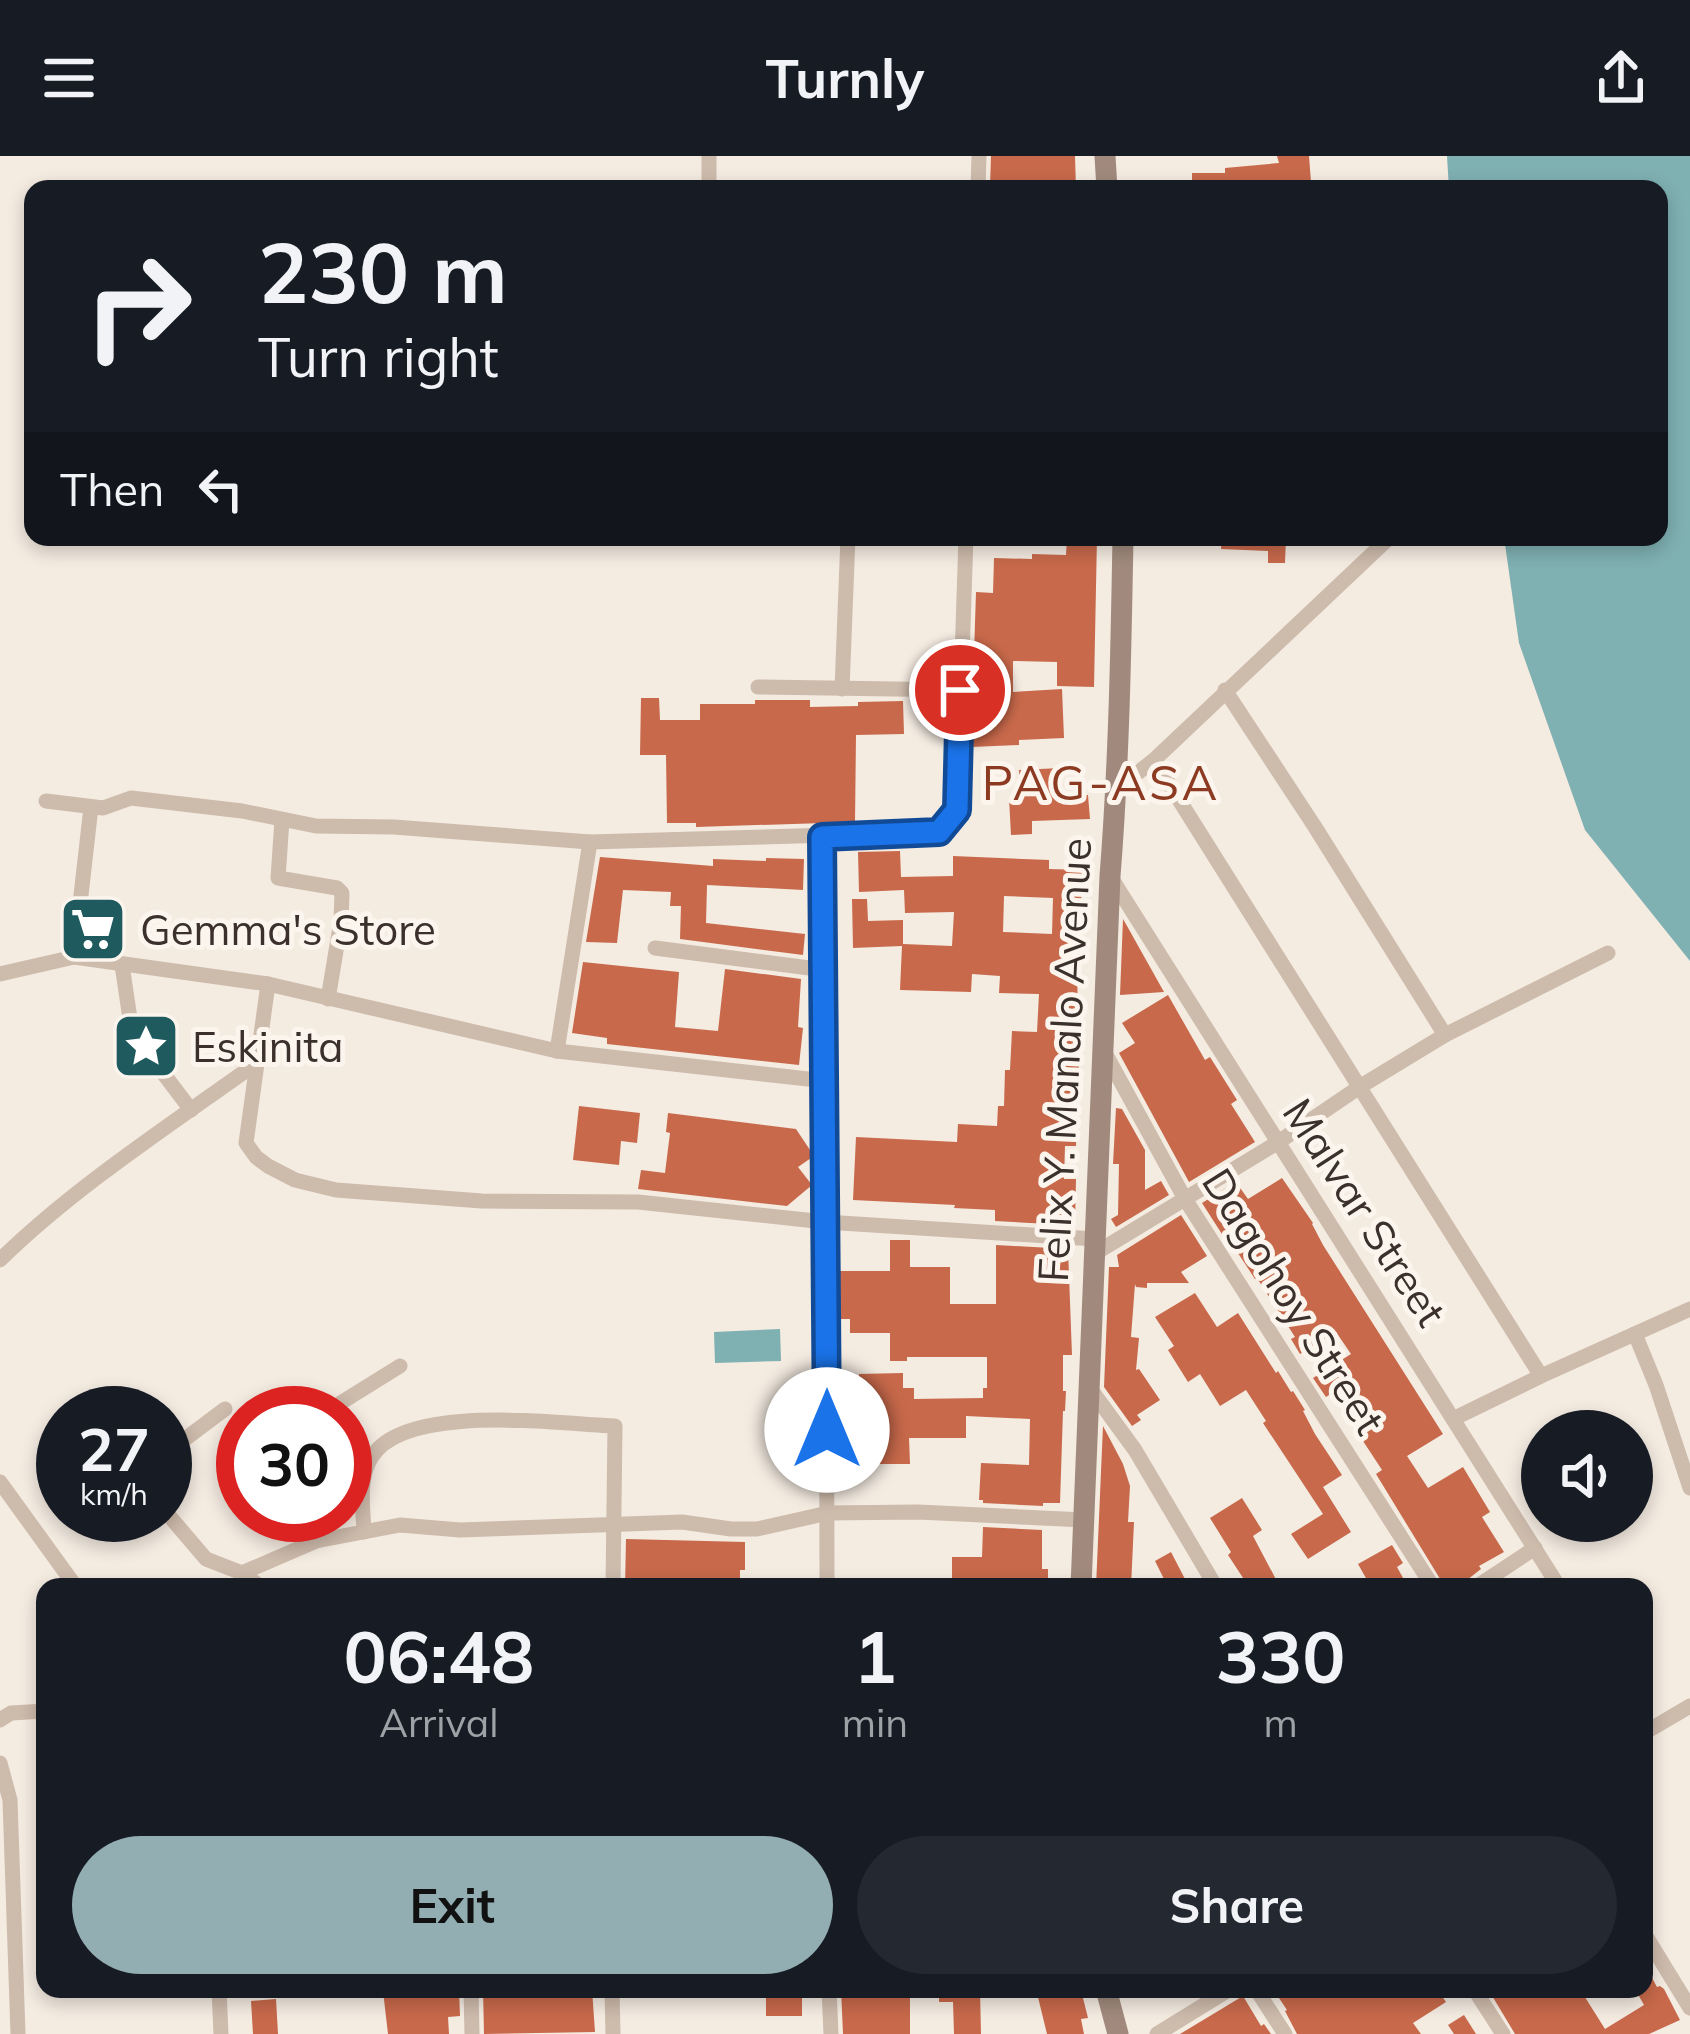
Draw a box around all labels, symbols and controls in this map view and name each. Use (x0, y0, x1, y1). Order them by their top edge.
text: Turnly (766, 44, 924, 112)
icon: menu (36, 45, 102, 111)
icon: share (1588, 45, 1654, 111)
text: 230 m (258, 219, 508, 324)
icon: right (60, 228, 216, 384)
text: Turn right (258, 323, 499, 391)
icon: left (188, 456, 254, 522)
text: Then (60, 461, 164, 517)
pin (909, 639, 1011, 741)
icon: arrive (927, 657, 993, 723)
district label: PAG-ASA (982, 752, 1220, 812)
street label: Felix Y. Manalo Avenue (1026, 837, 1102, 1283)
supermarket icon: Gemma's Store (58, 894, 128, 964)
place label: Gemma's Store (140, 903, 436, 956)
place icon: Eskinita (111, 1011, 181, 1081)
place label: Eskinita (192, 1020, 343, 1073)
street label: Malvar Street (1272, 1088, 1458, 1336)
street label: Dagohoy Street (1191, 1158, 1397, 1444)
position arrow (764, 1367, 890, 1493)
speed limit sign: 30 (216, 1386, 372, 1542)
map controls (1521, 1410, 1653, 1542)
button: sound (1521, 1410, 1653, 1542)
text: 27 (78, 1411, 150, 1486)
text: km/h (80, 1475, 148, 1513)
text: 06:48 (344, 1611, 534, 1701)
text: 1 (853, 1611, 897, 1701)
text: 330 (1216, 1611, 1345, 1701)
text: Arrival (379, 1698, 499, 1747)
text: min (842, 1698, 908, 1747)
text: m (1263, 1698, 1298, 1747)
button: Exit (72, 1836, 833, 1974)
button: Share (857, 1836, 1617, 1974)

